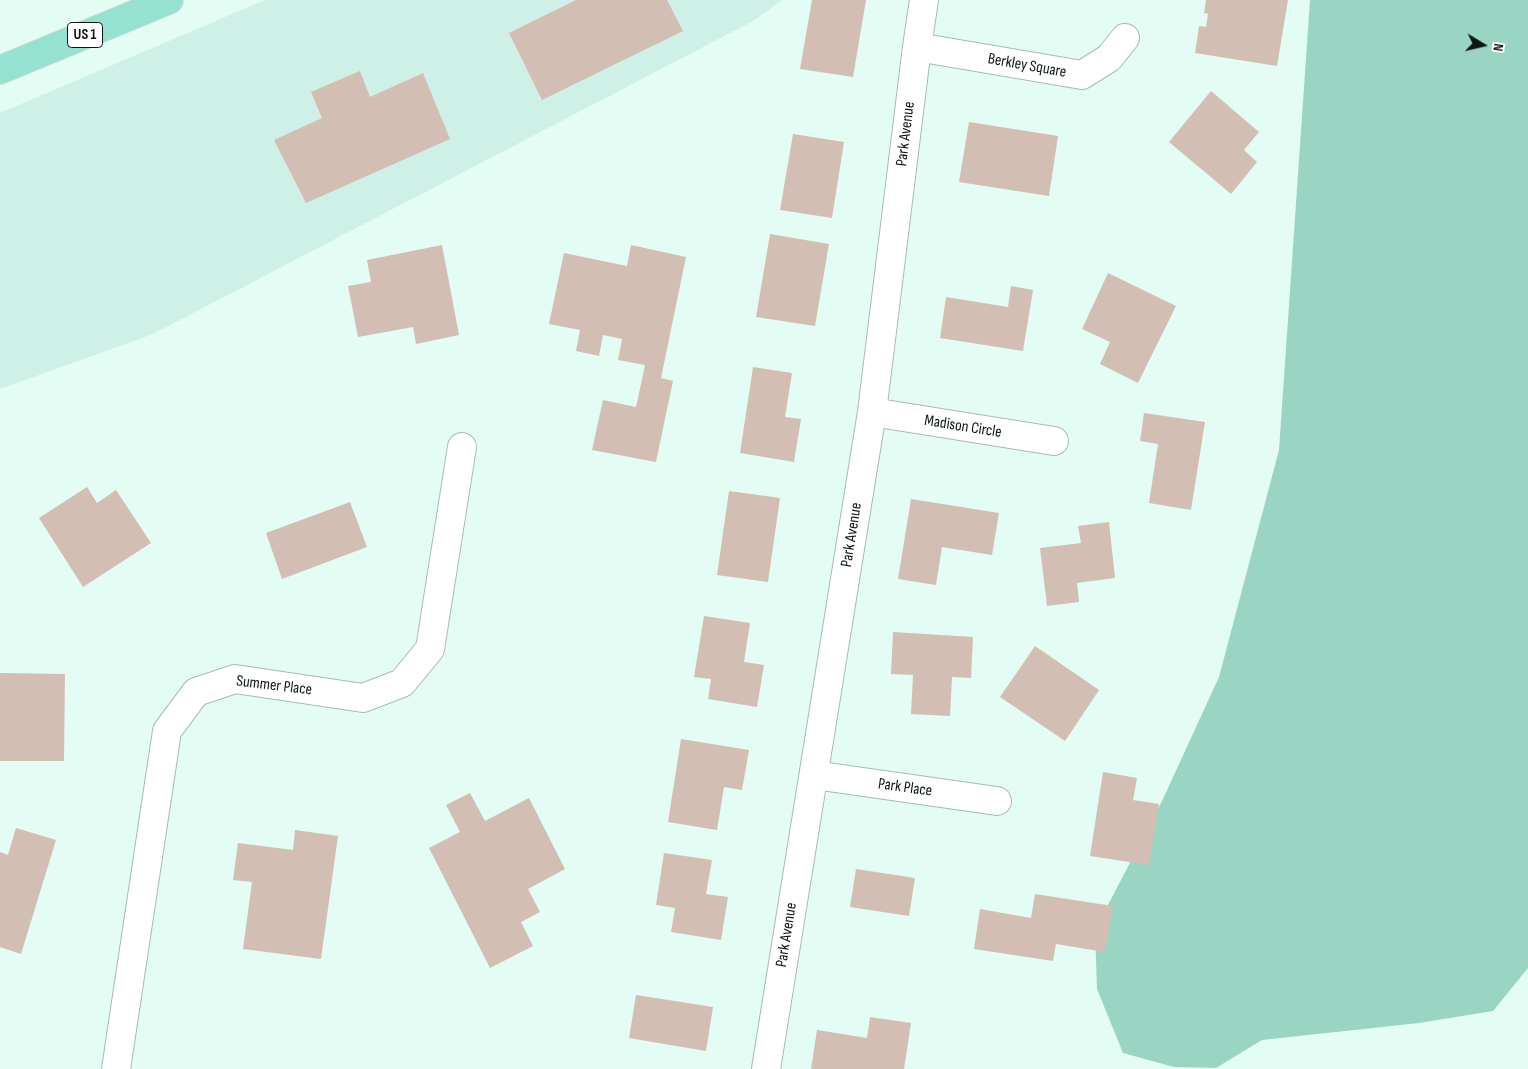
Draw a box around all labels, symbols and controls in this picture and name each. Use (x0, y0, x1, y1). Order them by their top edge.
north arrow (1458, 20, 1508, 70)
road number: US 1 (68, 22, 102, 48)
text: N (1489, 42, 1507, 52)
street label: Berkley Square (986, 50, 1068, 82)
street label: Park Avenue (893, 101, 919, 167)
street label: Madison Circle (923, 411, 1003, 443)
street label: Park Avenue (837, 501, 867, 569)
street label: Summer Place (235, 672, 313, 700)
street label: Park Place (877, 775, 933, 801)
street label: Park Avenue (772, 901, 802, 969)

